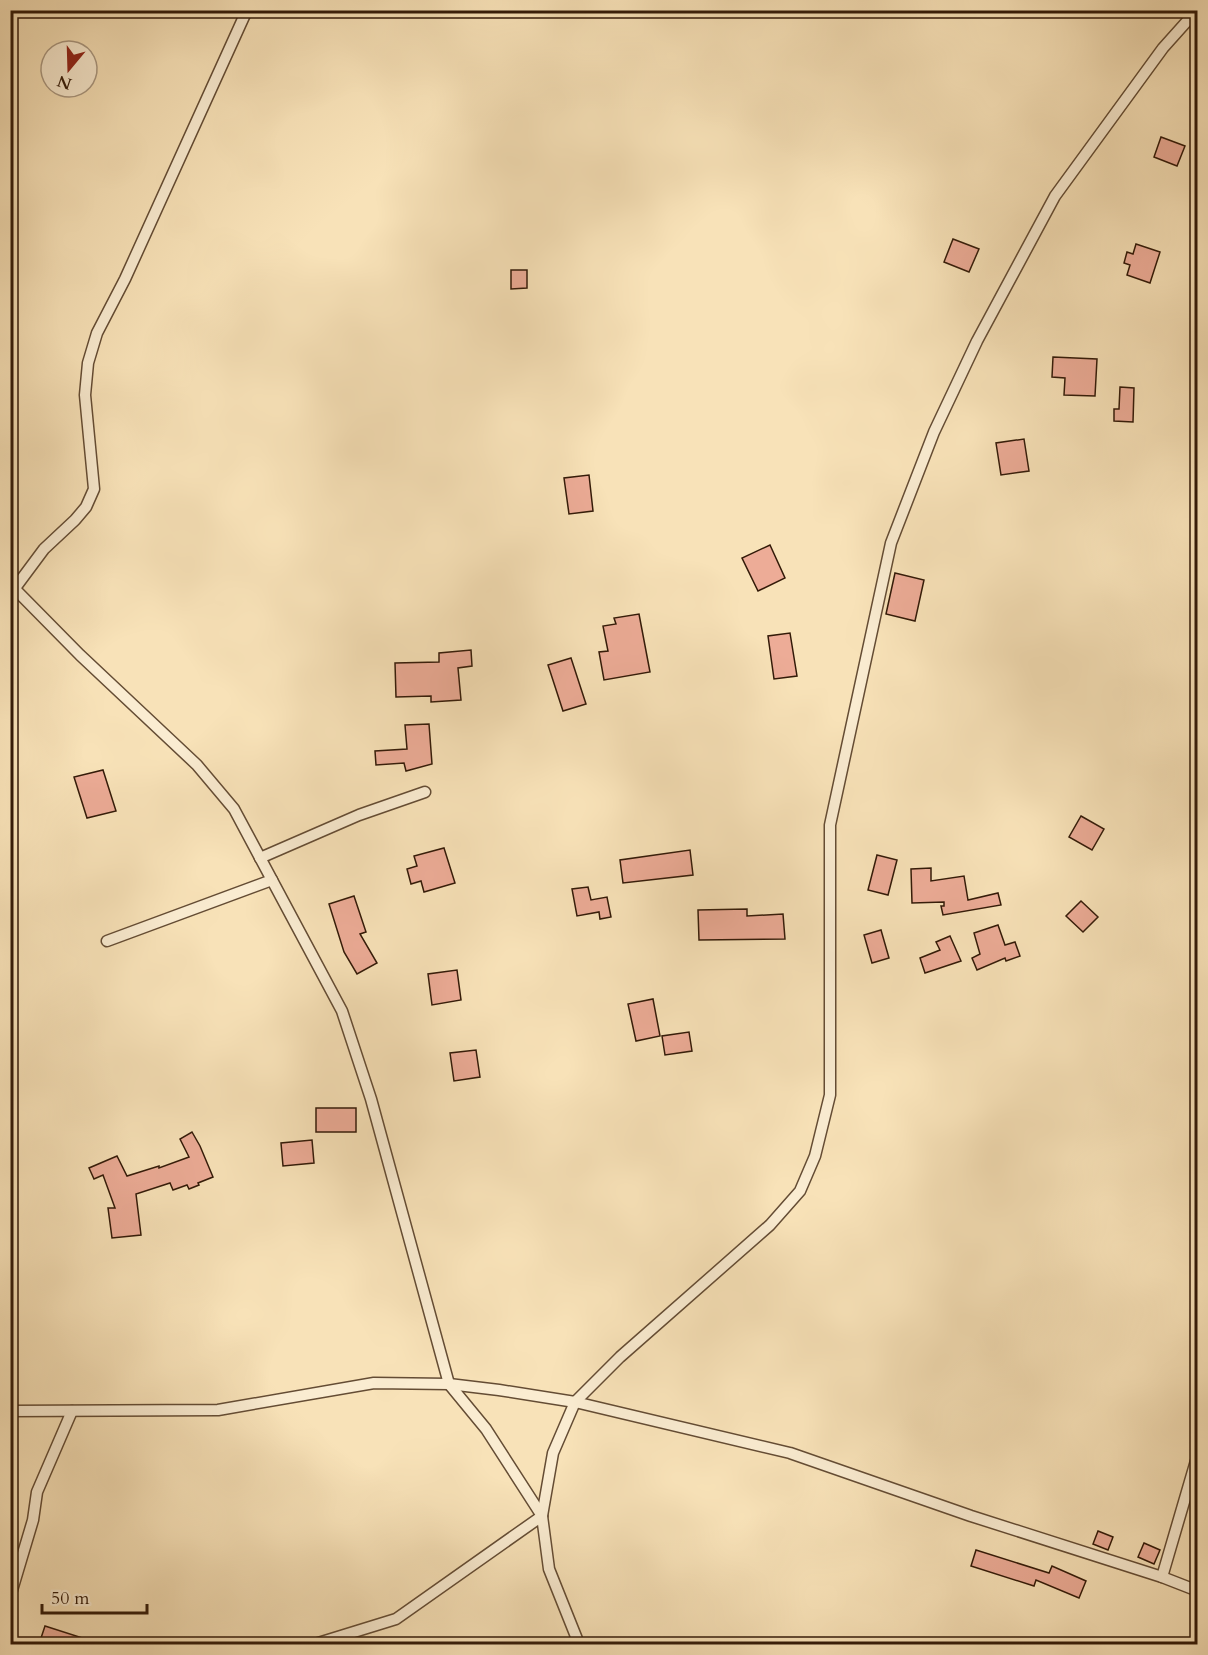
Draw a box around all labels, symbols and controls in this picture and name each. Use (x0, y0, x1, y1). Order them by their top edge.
north arrow (39, 39, 99, 99)
text: N (54, 70, 75, 95)
scale bar (42, 1577, 147, 1615)
text: 50 m (51, 1586, 90, 1611)

